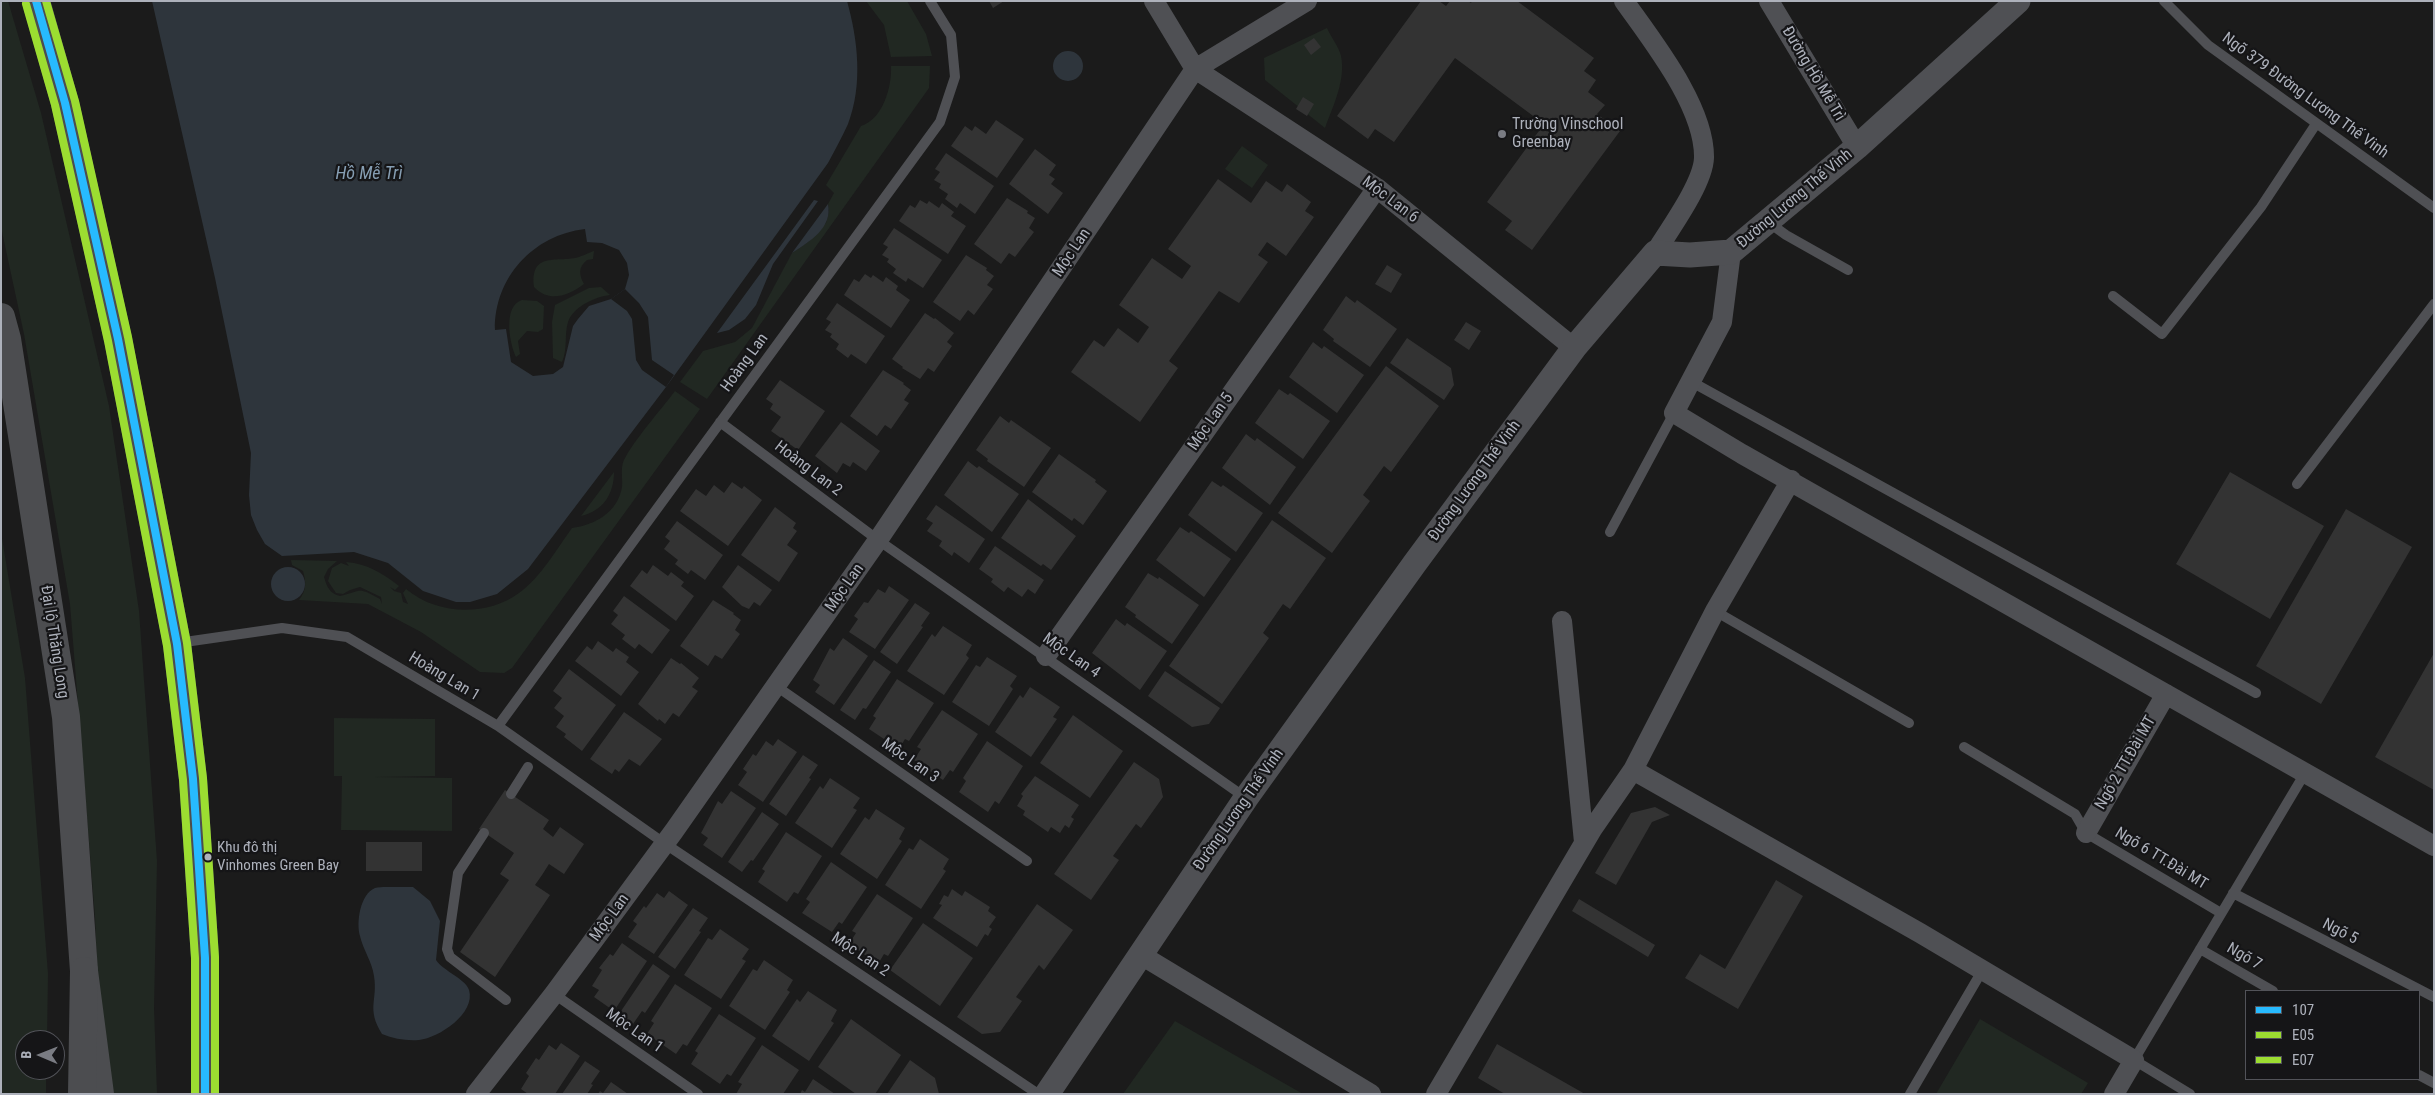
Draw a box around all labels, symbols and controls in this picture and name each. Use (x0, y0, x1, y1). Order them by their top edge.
street label: Đường Hồ Mễ Trì (1777, 23, 1849, 125)
street label: Ngõ 379 Đường Lương Thế Vinh (2218, 29, 2392, 163)
place label: Trường Vinschool Greenbay (1512, 115, 1623, 153)
marker: Trường Vinschool Greenbay (1496, 128, 1508, 140)
street label: Đường Lương Thế Vinh (1734, 145, 1856, 253)
water label: Hồ Mễ Trì (335, 163, 403, 185)
street label: Mộc Lan 6 (1358, 173, 1422, 227)
street label: Mộc Lan (1049, 225, 1095, 281)
street label: Hoàng Lan (717, 330, 773, 396)
street label: Mộc Lan 5 (1184, 390, 1238, 454)
street label: Đường Lương Thế Vinh (1425, 417, 1525, 545)
street label: Hoàng Lan 2 (770, 437, 846, 501)
street label: Mộc Lan (822, 560, 868, 616)
street label: Đại lộ Thăng Long (36, 584, 72, 700)
street label: Mộc Lan 4 (1039, 629, 1103, 683)
street label: Hoàng Lan 1 (405, 648, 483, 706)
street label: Ngõ 2 TT.Đài MT (2091, 713, 2161, 813)
street label: Mộc Lan 3 (878, 734, 942, 788)
street label: Đường Lương Thế Vinh (1190, 745, 1288, 875)
street label: Ngõ 6 TT.Đài MT (2111, 824, 2211, 894)
place label: Khu đô thị Vinhomes Green Bay (217, 839, 339, 874)
marker: Khu đô thị Vinhomes Green Bay (203, 852, 213, 862)
street label: Mộc Lan (586, 890, 634, 946)
street label: Ngõ 5 (2319, 915, 2361, 949)
street label: Mộc Lan 2 (827, 929, 893, 981)
street label: Ngõ 7 (2223, 939, 2265, 975)
legend (2245, 990, 2420, 1080)
text: 107 (2292, 1001, 2314, 1019)
street label: Mộc Lan 1 (602, 1004, 666, 1058)
text: E05 (2292, 1026, 2314, 1044)
north arrow (15, 1030, 65, 1080)
text: B (18, 1051, 34, 1059)
text: E07 (2292, 1051, 2314, 1069)

